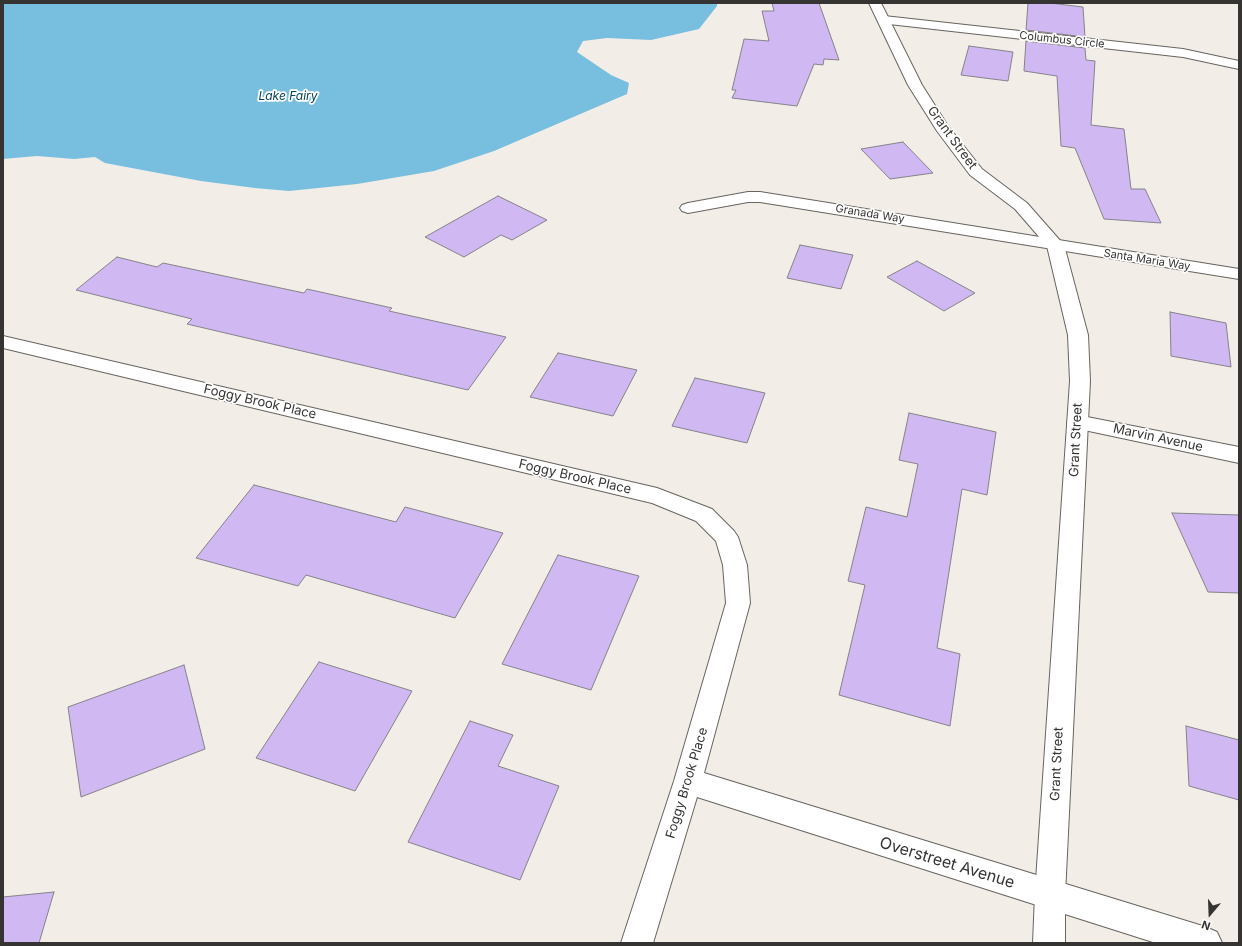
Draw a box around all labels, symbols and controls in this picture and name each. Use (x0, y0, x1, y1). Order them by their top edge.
street label: Columbus Circle (1019, 29, 1105, 51)
water label: Lake Fairy (258, 89, 318, 103)
street label: Grant Street (924, 103, 980, 173)
street label: Granada Way (835, 202, 905, 226)
street label: Santa Maria Way (1103, 247, 1191, 273)
street label: Foggy Brook Place (202, 381, 318, 423)
street label: Grant Street (1066, 403, 1086, 477)
street label: Marvin Avenue (1112, 421, 1204, 455)
street label: Foggy Brook Place (517, 456, 633, 498)
street label: Foggy Brook Place (663, 726, 711, 840)
street label: Grant Street (1047, 727, 1067, 801)
street label: Overstreet Avenue (877, 833, 1017, 893)
north arrow (1190, 894, 1230, 934)
text: N (1200, 917, 1212, 933)

